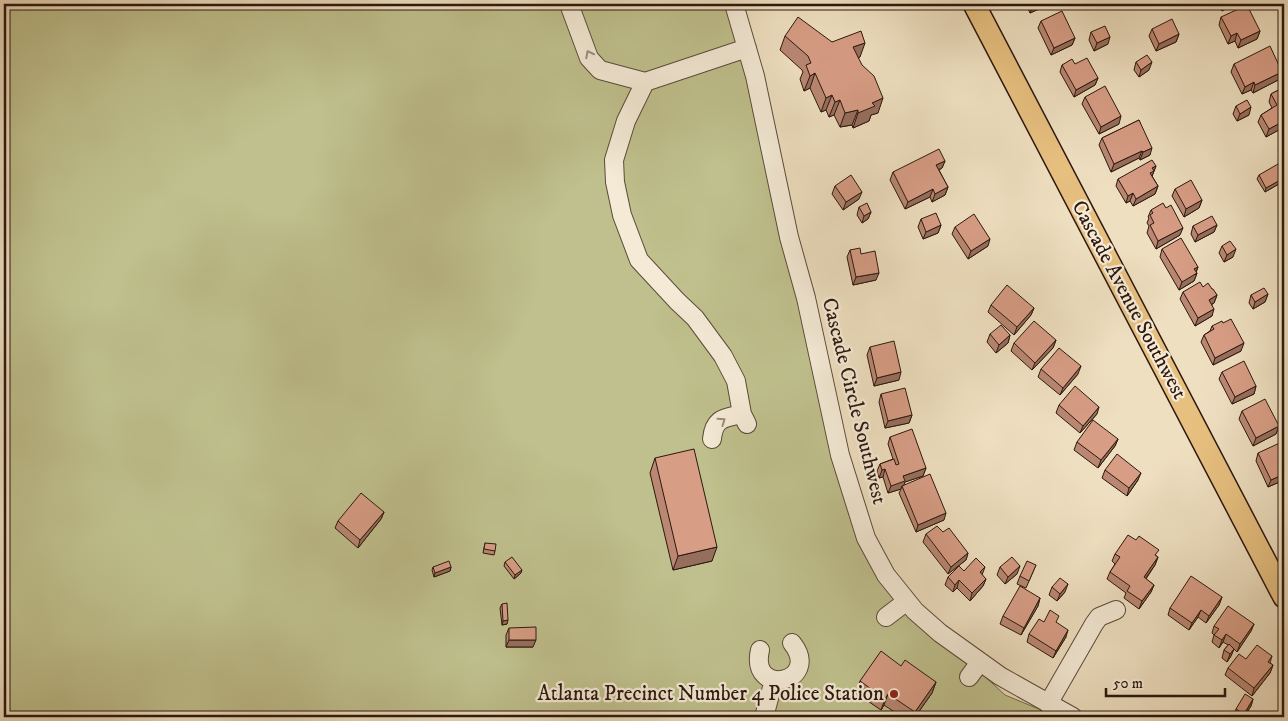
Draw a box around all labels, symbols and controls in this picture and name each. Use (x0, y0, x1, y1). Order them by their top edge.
one-way arrow (585, 51, 595, 60)
street label: Cascade Avenue Southwest (1066, 196, 1193, 404)
street label: Cascade Circle Southwest (816, 295, 892, 507)
one-way arrow (717, 418, 726, 428)
scale bar (1106, 666, 1224, 698)
text: 50 m (1113, 674, 1143, 693)
place label: Atlanta Precinct Number 4 Police Station (537, 681, 884, 707)
marker: Atlanta Precinct Number 4 Police Station (888, 688, 900, 700)

